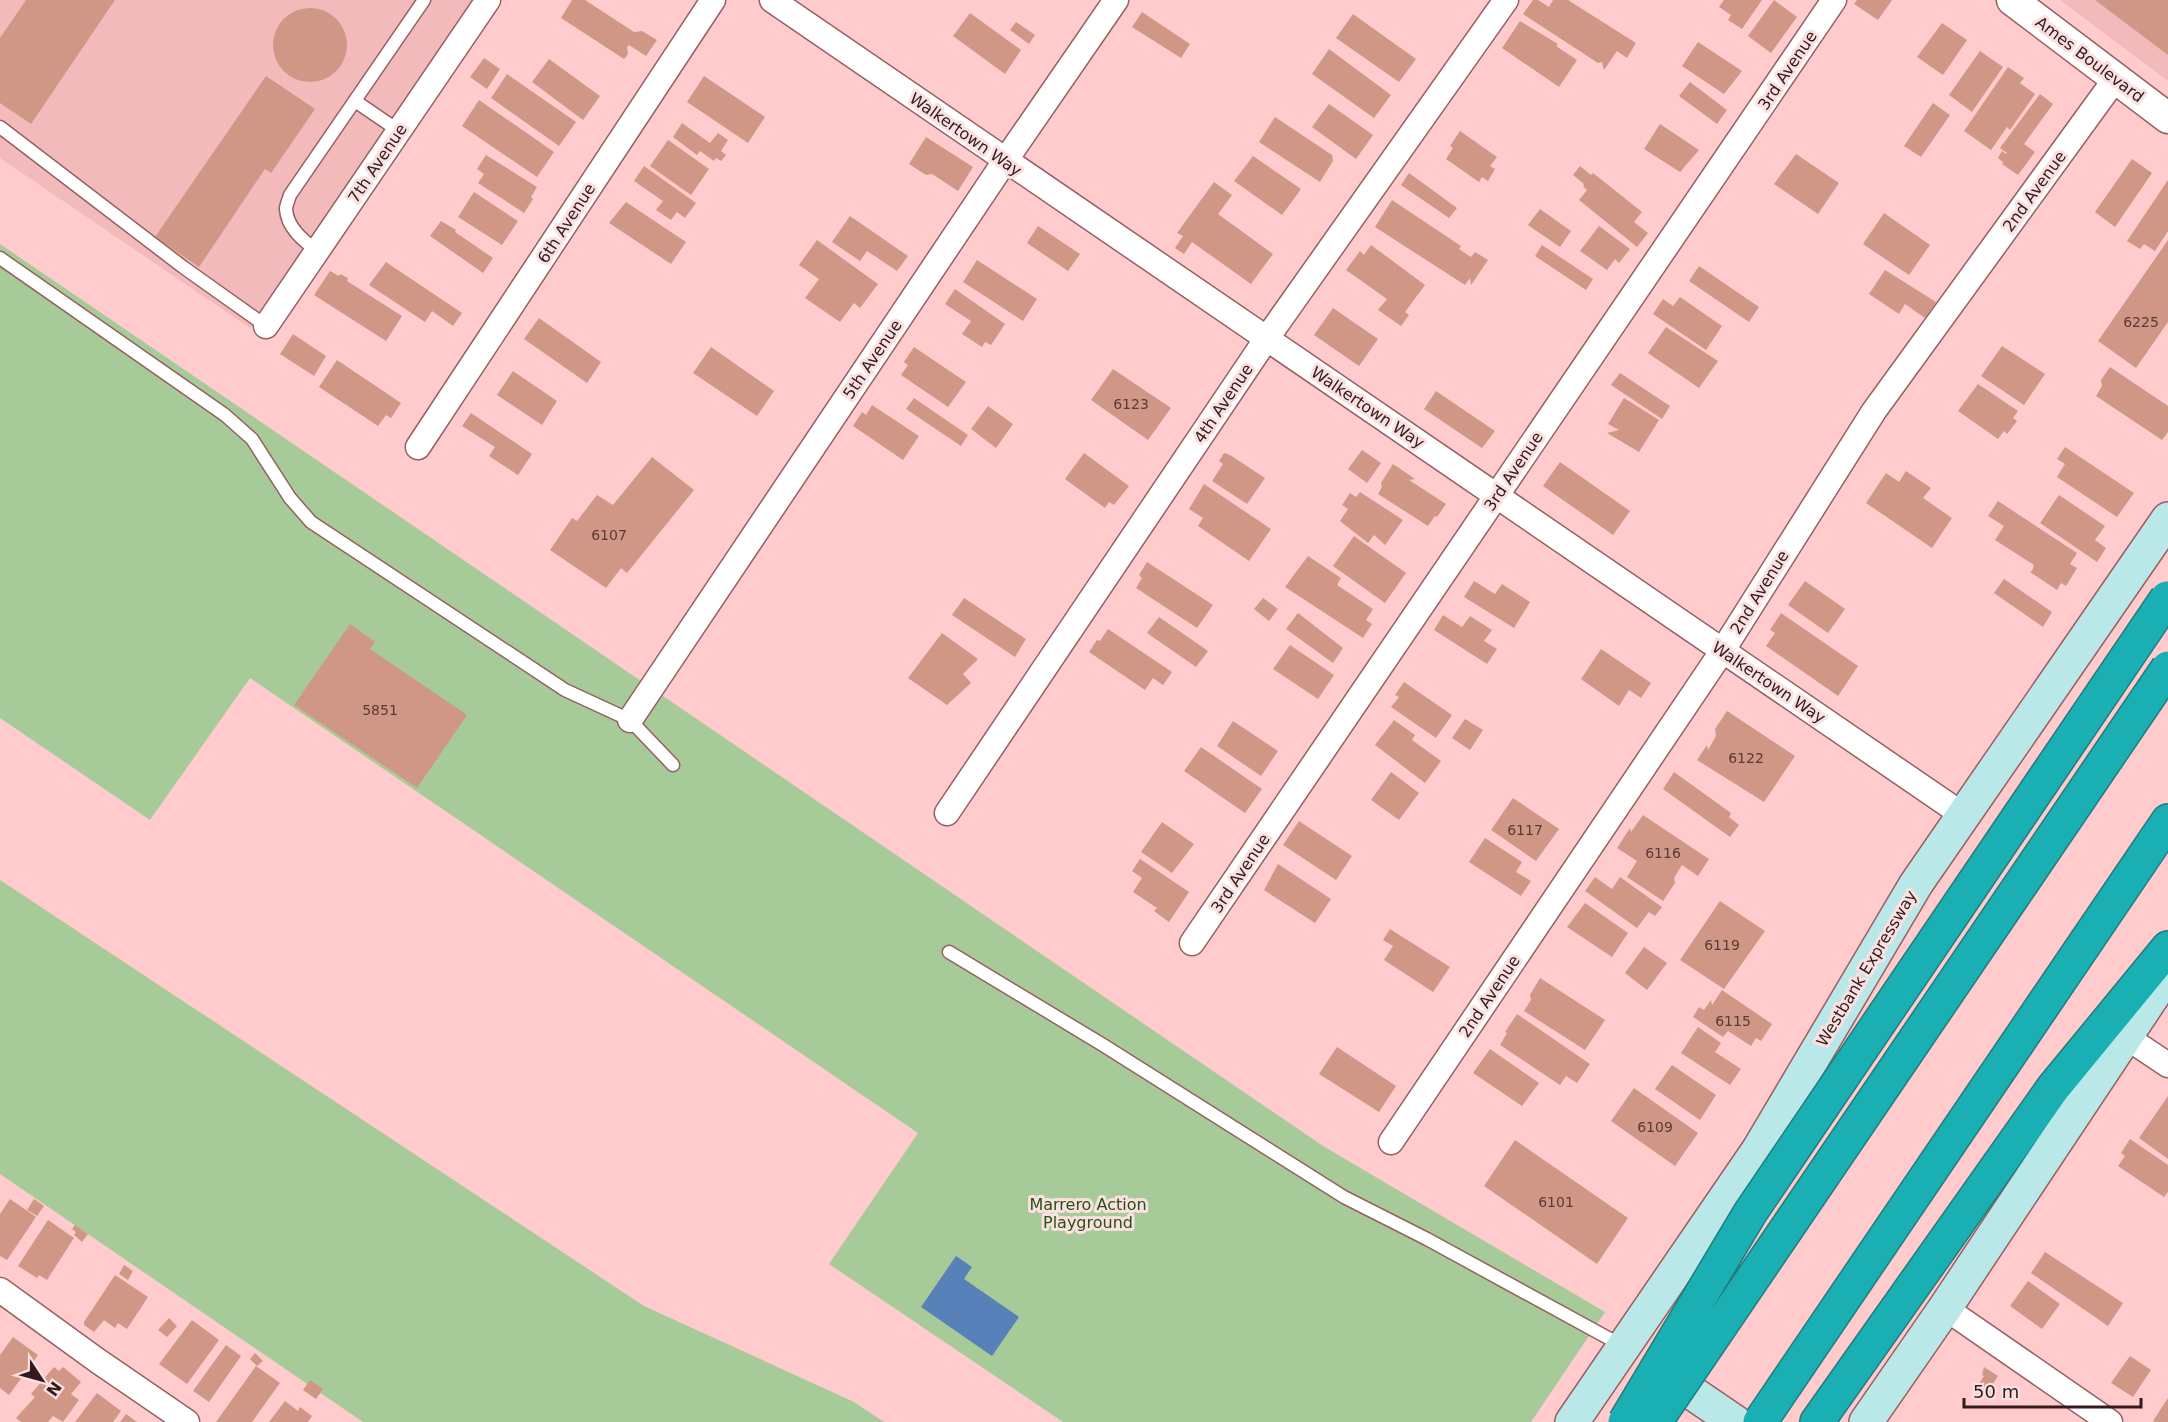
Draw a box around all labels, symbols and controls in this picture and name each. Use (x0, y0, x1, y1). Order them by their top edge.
street label: Ames Boulevard (2032, 12, 2148, 106)
street label: 3rd Avenue (1754, 27, 1821, 113)
street label: Walkertown Way (906, 89, 1025, 180)
street label: 7th Avenue (344, 120, 411, 206)
street label: 2nd Avenue (1999, 147, 2070, 235)
street label: 6th Avenue (534, 180, 599, 267)
house number: 6225 (2123, 314, 2159, 330)
street label: 5th Avenue (839, 316, 906, 402)
street label: 4th Avenue (1190, 360, 1257, 446)
street label: Walkertown Way (1307, 362, 1428, 452)
house number: 6123 (1113, 396, 1149, 412)
street label: 3rd Avenue (1480, 428, 1547, 514)
house number: 6107 (591, 527, 627, 543)
street label: 2nd Avenue (1726, 547, 1793, 638)
street label: Walkertown Way (1708, 637, 1829, 727)
house number: 5851 (362, 702, 398, 718)
house number: 6122 (1728, 750, 1764, 766)
house number: 6117 (1507, 822, 1543, 838)
street label: 3rd Avenue (1207, 830, 1274, 916)
house number: 6116 (1645, 845, 1681, 861)
street label: Westbank Expressway (1812, 887, 1921, 1050)
house number: 6119 (1704, 937, 1740, 953)
street label: 2nd Avenue (1455, 952, 1524, 1041)
house number: 6115 (1715, 1013, 1751, 1029)
house number: 6109 (1637, 1119, 1673, 1135)
house number: 6101 (1538, 1194, 1574, 1210)
park label: Marrero Action Playground (1029, 1195, 1147, 1232)
north arrow (12, 1350, 72, 1410)
scale bar (1964, 1371, 2141, 1409)
text: N (42, 1378, 65, 1400)
text: 50 m (1973, 1381, 2019, 1402)

